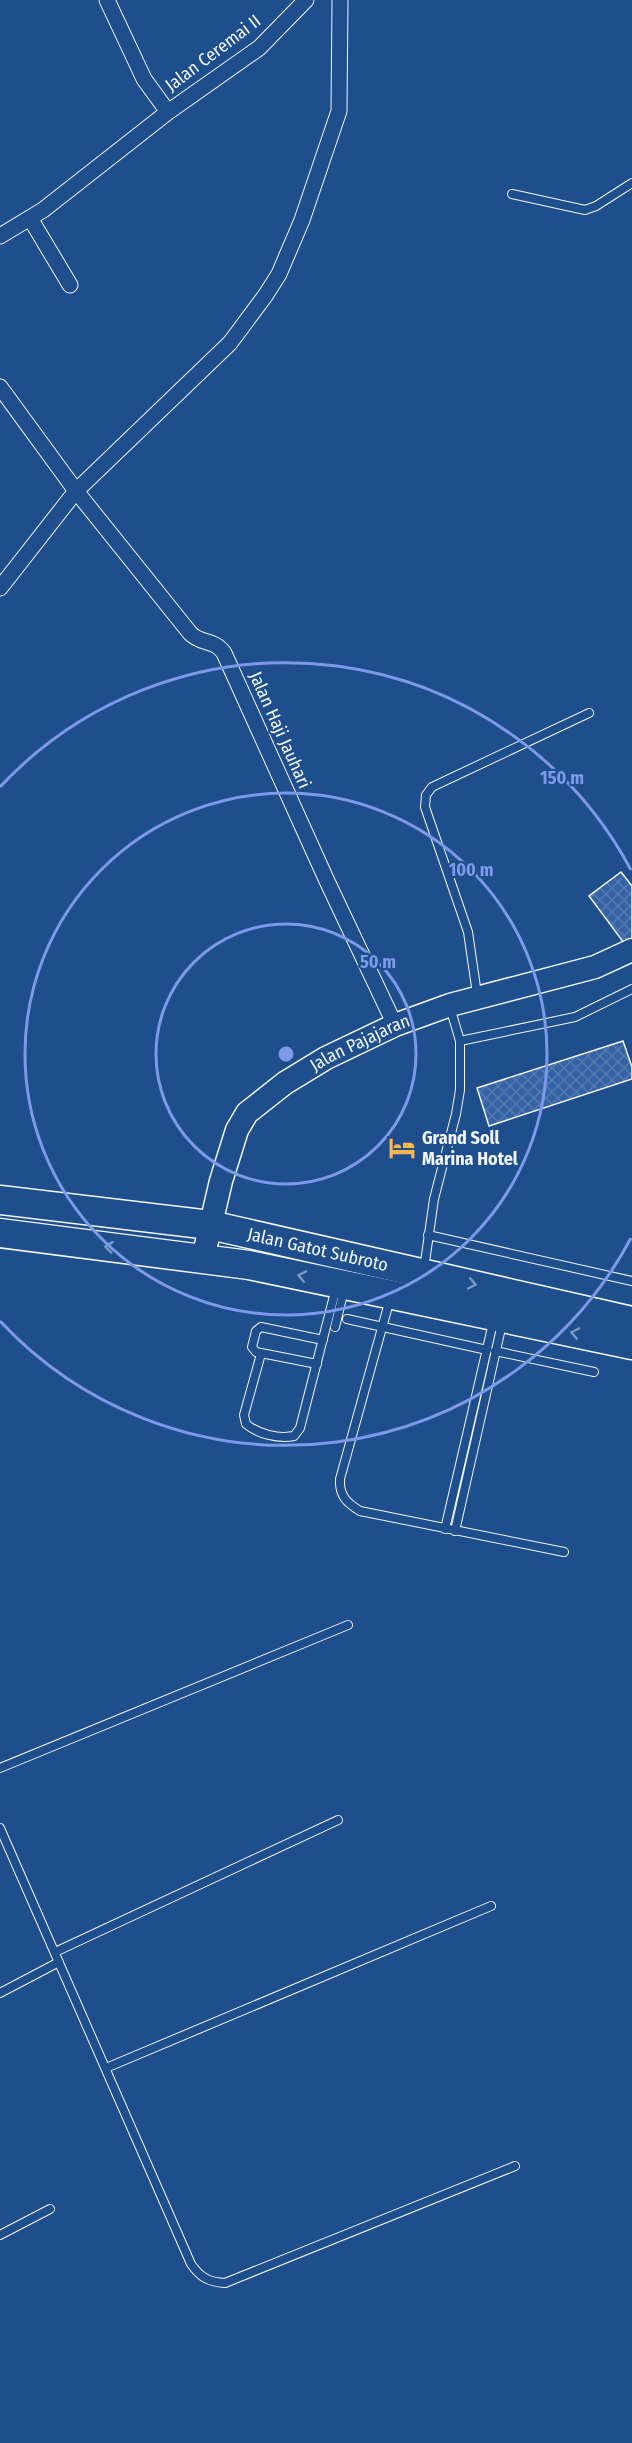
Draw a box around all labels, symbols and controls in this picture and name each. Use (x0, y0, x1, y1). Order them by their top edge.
street label: Jalan Ceremai II (161, 10, 265, 96)
street label: Jalan Haji Jauhari (244, 668, 316, 792)
text: 150 m (540, 767, 584, 789)
text: 100 m (449, 859, 493, 881)
text: 50 m (360, 951, 396, 973)
street label: Jalan Pajajaran (306, 1010, 413, 1076)
centre of rings (276, 1044, 296, 1064)
place label: Grand Soll Marina Hotel (422, 1127, 518, 1170)
hotel icon: Grand Soll Marina Hotel (387, 1133, 417, 1163)
street label: Jalan Gatot Subroto (245, 1223, 390, 1276)
one-way arrow (104, 1241, 114, 1253)
one-way arrow (297, 1271, 307, 1284)
one-way arrow (466, 1277, 476, 1290)
one-way arrow (570, 1327, 580, 1340)

